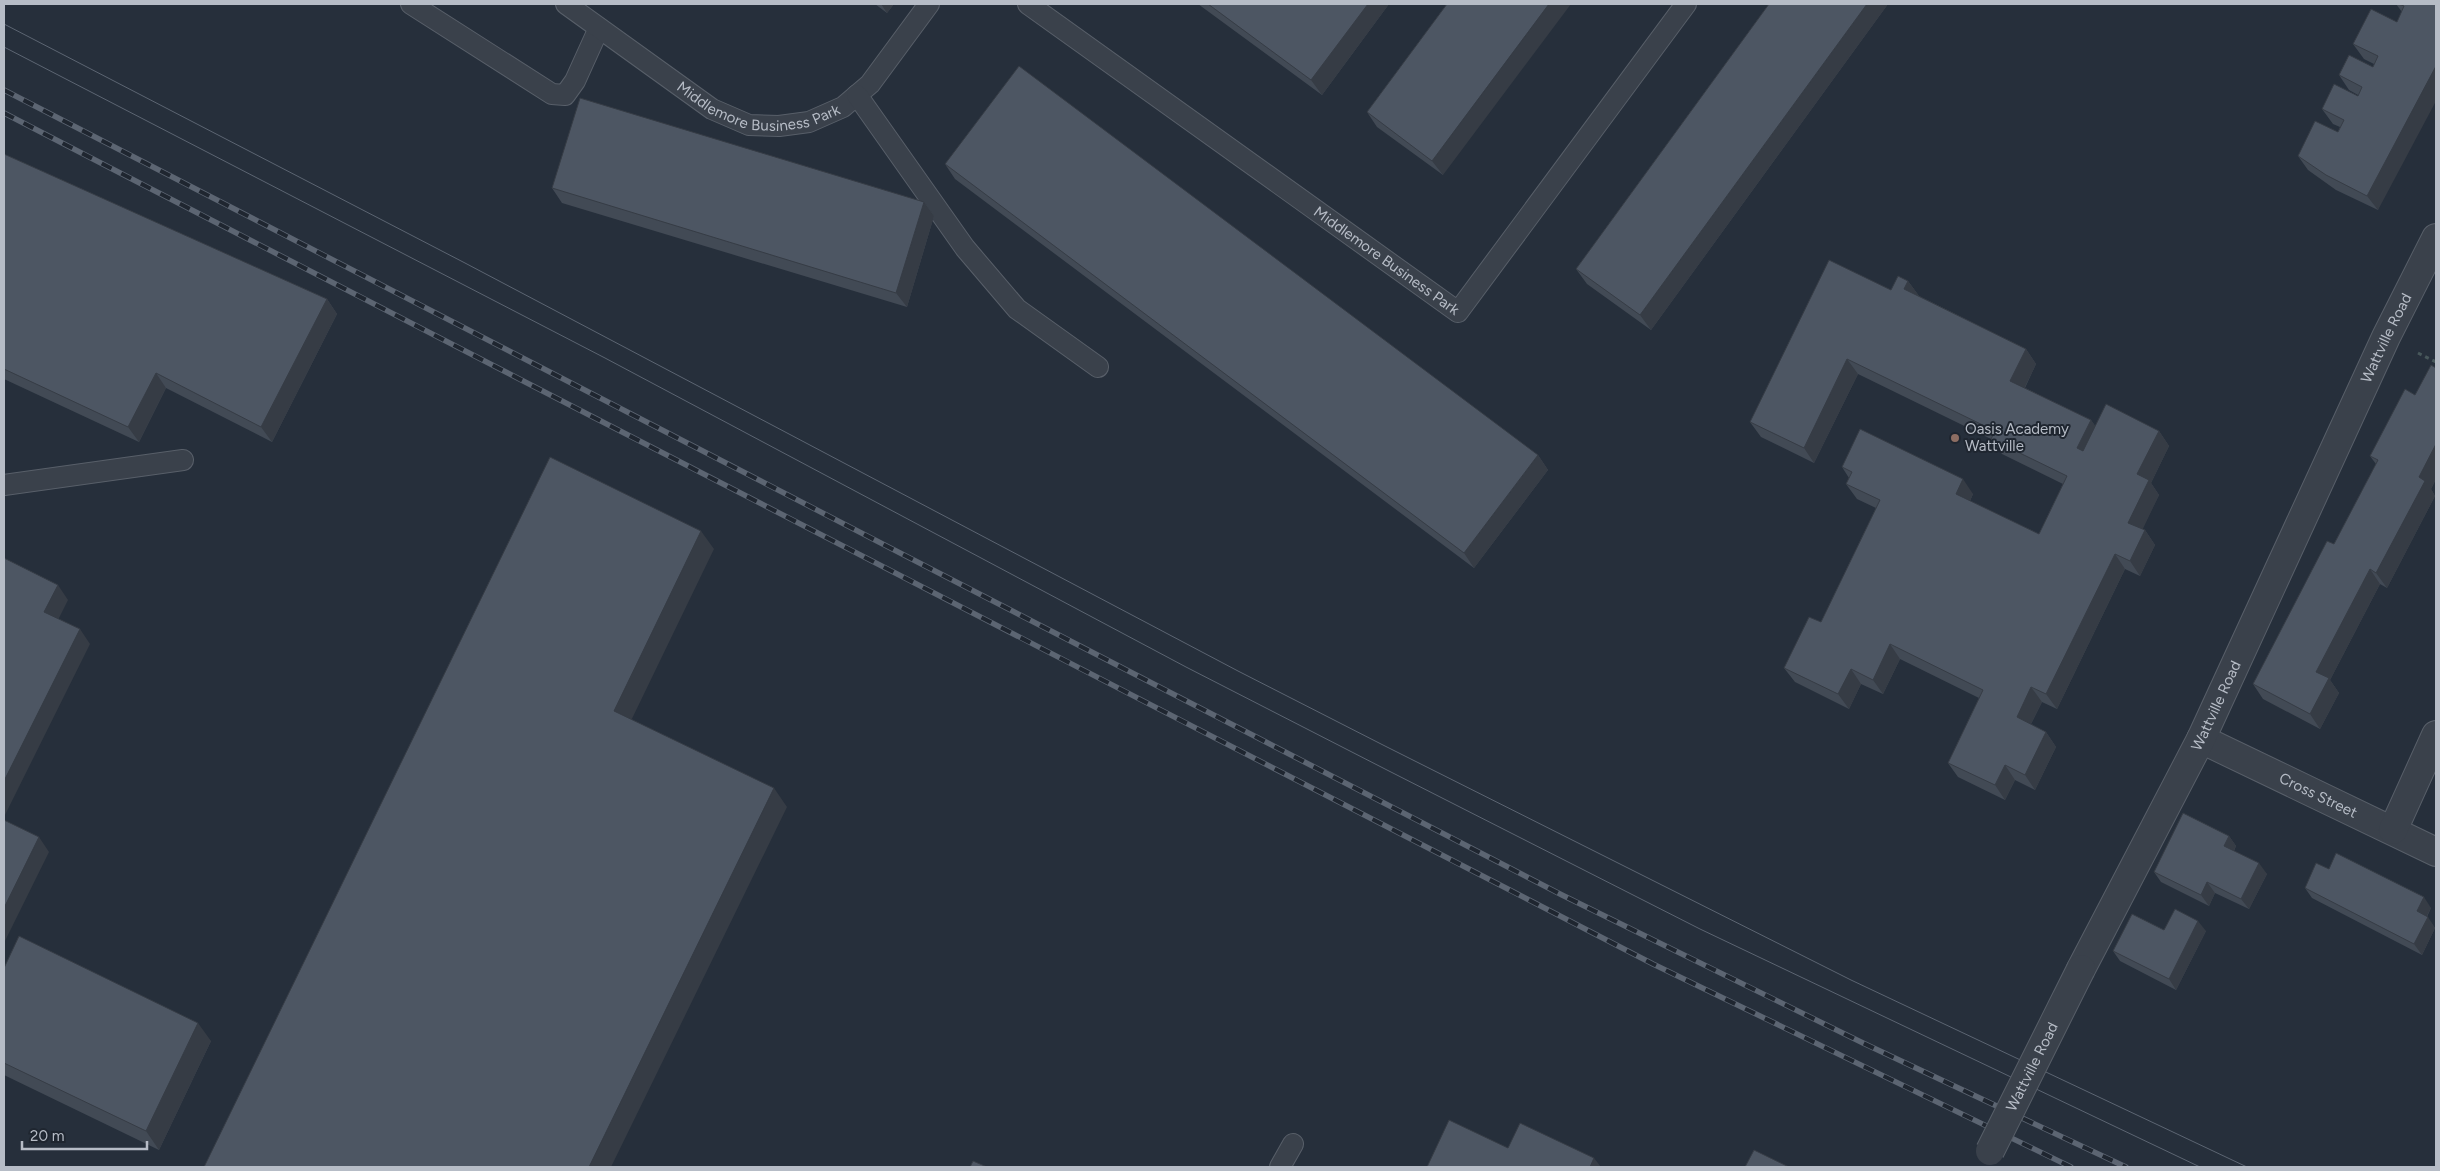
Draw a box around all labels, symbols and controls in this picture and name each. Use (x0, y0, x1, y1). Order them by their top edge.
street label: Middlemore Business Park (673, 78, 843, 135)
street label: Middlemore Business Park (1310, 203, 1463, 319)
street label: Wattville Road (2357, 290, 2416, 386)
place label: Oasis Academy Wattville (1965, 420, 2069, 455)
marker: Oasis Academy Wattville (1949, 432, 1961, 444)
street label: Wattville Road (2187, 658, 2245, 754)
street label: Cross Street (2276, 769, 2360, 822)
street label: Wattville Road (2002, 1019, 2062, 1114)
scale bar (22, 1118, 148, 1150)
text: 20 m (30, 1127, 64, 1145)

